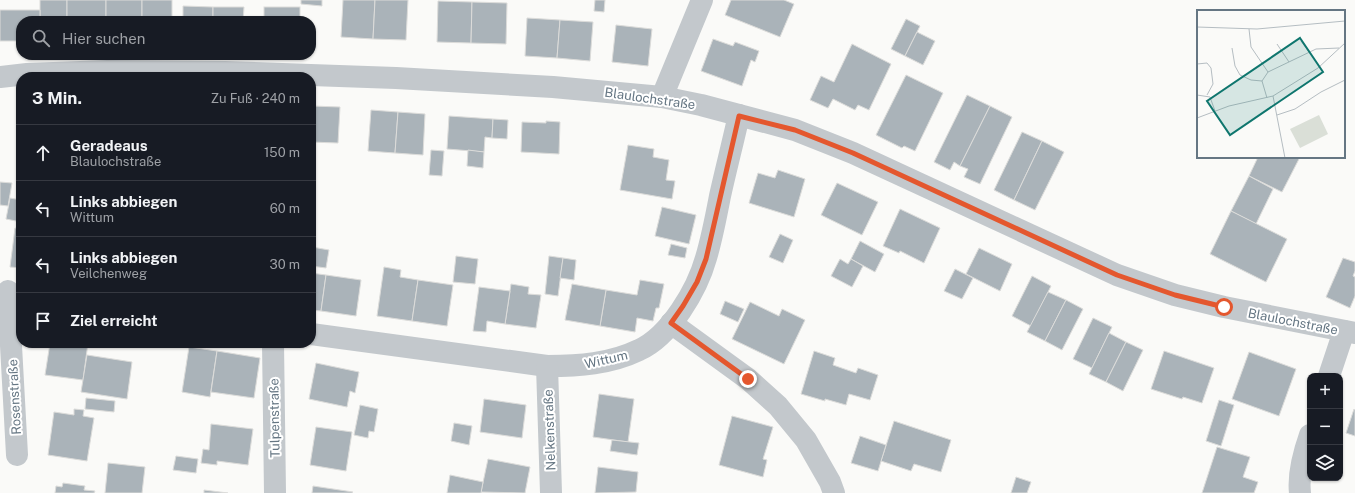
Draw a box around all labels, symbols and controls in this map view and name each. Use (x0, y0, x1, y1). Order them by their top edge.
inset map (1197, 10, 1345, 158)
search box (16, 16, 316, 60)
icon: search (30, 27, 52, 49)
text: Hier suchen (62, 30, 145, 47)
street label: Blaulochstraße (604, 85, 696, 112)
text: 3 Min. (32, 88, 82, 108)
text: Zu Fuß · 240 m (211, 91, 300, 106)
text: Geradeaus (70, 137, 148, 154)
icon: ahead (32, 142, 54, 164)
text: 150 m (264, 145, 300, 160)
text: Blaulochstraße (70, 154, 161, 169)
text: Links abbiegen (70, 193, 177, 210)
icon: left (32, 198, 54, 220)
text: 60 m (270, 201, 300, 216)
text: Wittum (70, 210, 114, 225)
text: Links abbiegen (70, 249, 177, 266)
icon: left (32, 254, 54, 276)
text: 30 m (270, 257, 300, 272)
text: Veilchenweg (70, 266, 147, 281)
route start (1215, 298, 1233, 316)
street label: Blaulochstraße (1247, 305, 1339, 338)
icon: arrive (32, 310, 54, 332)
text: Ziel erreicht (70, 312, 157, 329)
street label: Wittum (583, 347, 629, 372)
street label: Rosenstraße (5, 359, 24, 435)
route end (739, 370, 757, 388)
map controls (1307, 373, 1343, 481)
button: + (1307, 373, 1343, 409)
street label: Tulpenstraße (266, 378, 283, 458)
street label: Nelkenstraße (541, 389, 558, 471)
button: − (1307, 409, 1343, 445)
button: layers (1307, 445, 1343, 481)

